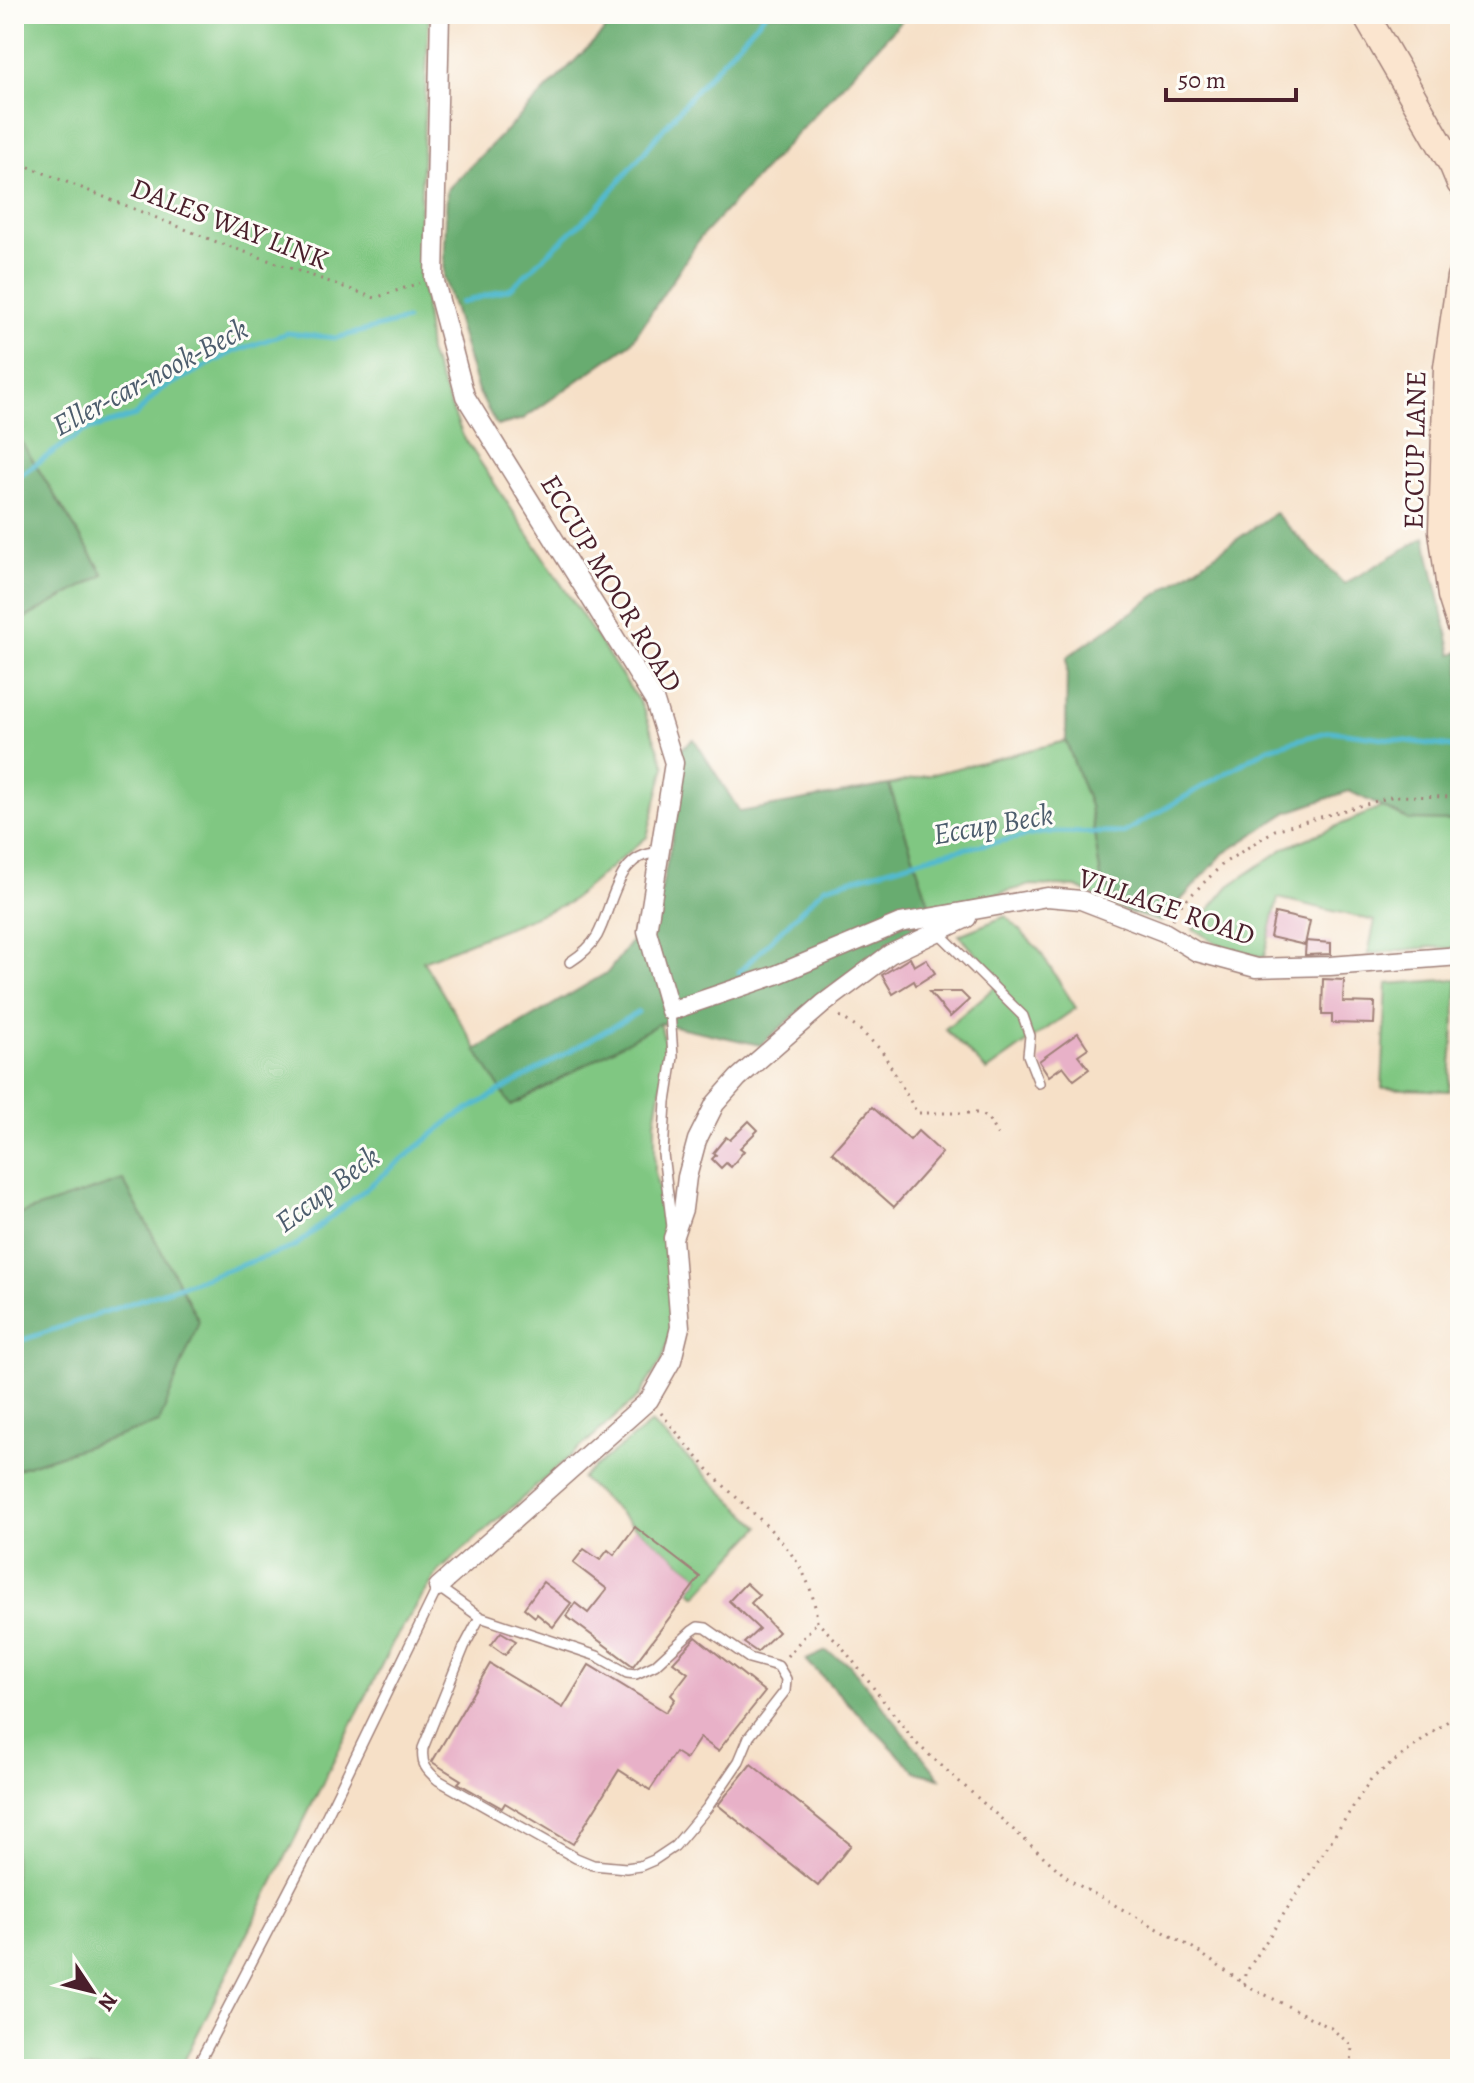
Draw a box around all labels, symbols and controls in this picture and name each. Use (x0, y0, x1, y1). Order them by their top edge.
scale bar (1166, 52, 1296, 102)
text: 50 m (1178, 64, 1226, 96)
street label: DALES WAY LINK (125, 169, 334, 279)
water label: Eller-car-nook-Beck (45, 309, 255, 445)
street label: ECCUP LANE (1395, 370, 1435, 530)
street label: ECCUP MOOR ROAD (531, 468, 691, 699)
water label: Eccup Beck (930, 794, 1056, 854)
street label: VILLAGE ROAD (1072, 859, 1260, 955)
water label: Eccup Beck (266, 1136, 388, 1242)
north arrow (52, 1951, 132, 2031)
text: N (91, 1987, 124, 2017)

